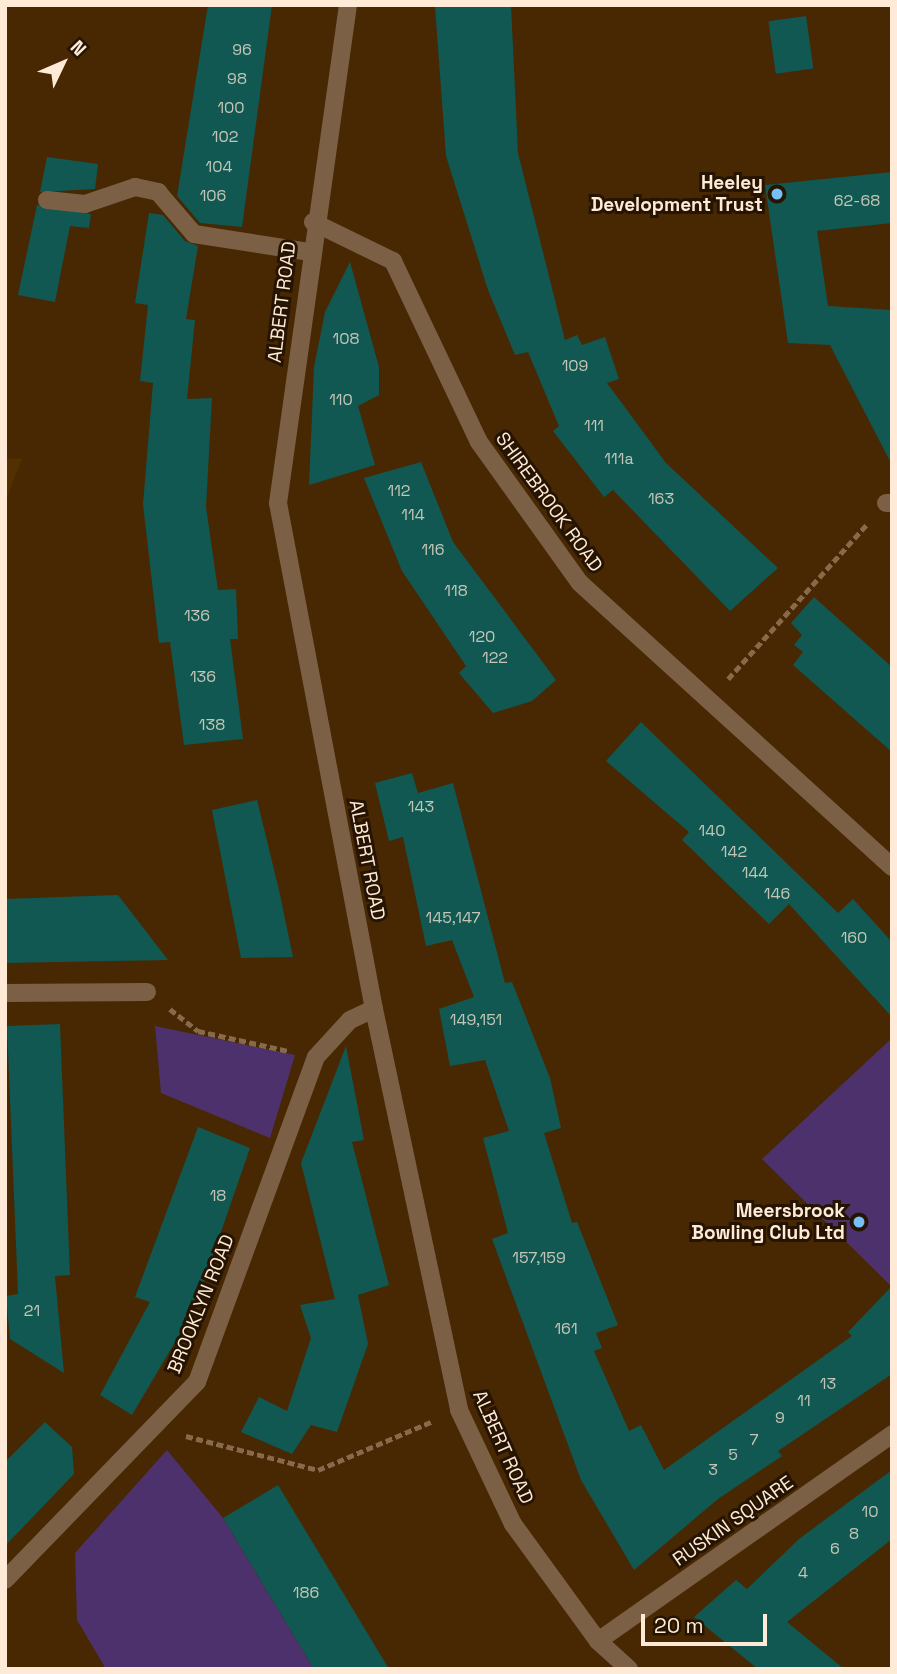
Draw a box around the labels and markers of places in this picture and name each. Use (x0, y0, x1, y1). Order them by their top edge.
place label: Heeley Development Trust (590, 172, 763, 216)
marker: Heeley Development Trust (769, 186, 785, 202)
place label: Meersbrook Bowling Club Ltd (691, 1200, 845, 1244)
marker: Meersbrook Bowling Club Ltd (851, 1214, 867, 1230)

